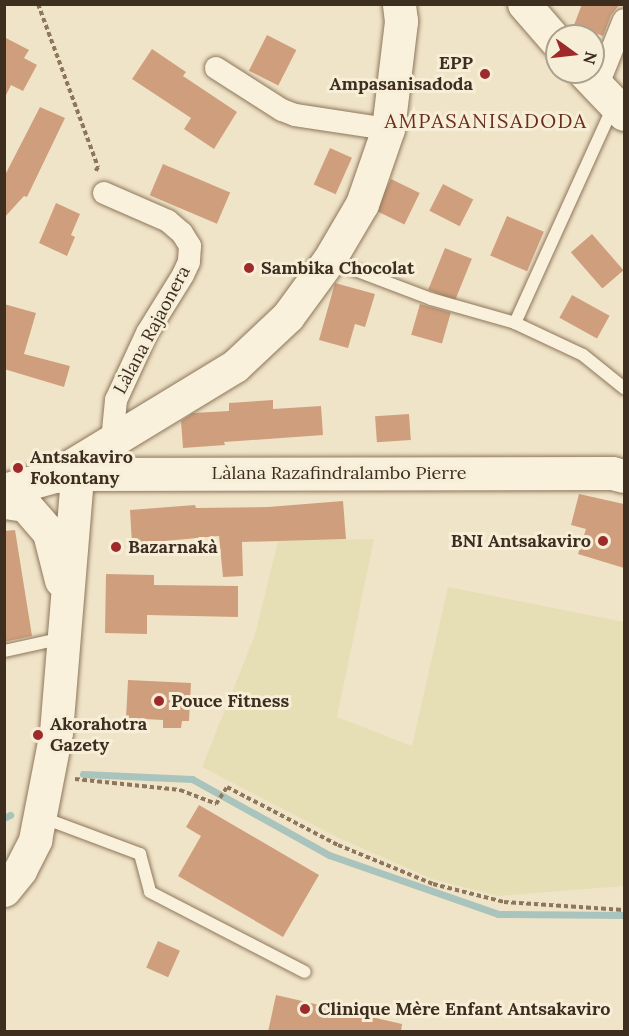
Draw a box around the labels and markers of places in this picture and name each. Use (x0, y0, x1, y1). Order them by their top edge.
place label: EPP Ampasanisadoda (330, 53, 473, 96)
marker: EPP Ampasanisadoda (478, 67, 492, 81)
place label: Sambika Chocolat (261, 257, 414, 279)
marker: Sambika Chocolat (242, 261, 256, 275)
place label: Antsakaviro Fokontany (30, 447, 133, 490)
marker: Antsakaviro Fokontany (11, 461, 25, 475)
place label: BNI Antsakaviro (451, 530, 591, 552)
marker: BNI Antsakaviro (596, 534, 610, 548)
place label: Bazarnakà (128, 536, 218, 558)
marker: Bazarnakà (109, 540, 123, 554)
place label: Pouce Fitness (171, 690, 289, 712)
marker: Pouce Fitness (152, 694, 166, 708)
place label: Akorahotra Gazety (50, 714, 147, 756)
marker: Akorahotra Gazety (31, 728, 45, 742)
place label: Clinique Mère Enfant Antsakaviro (318, 998, 610, 1020)
marker: Clinique Mère Enfant Antsakaviro (296, 1000, 314, 1018)

